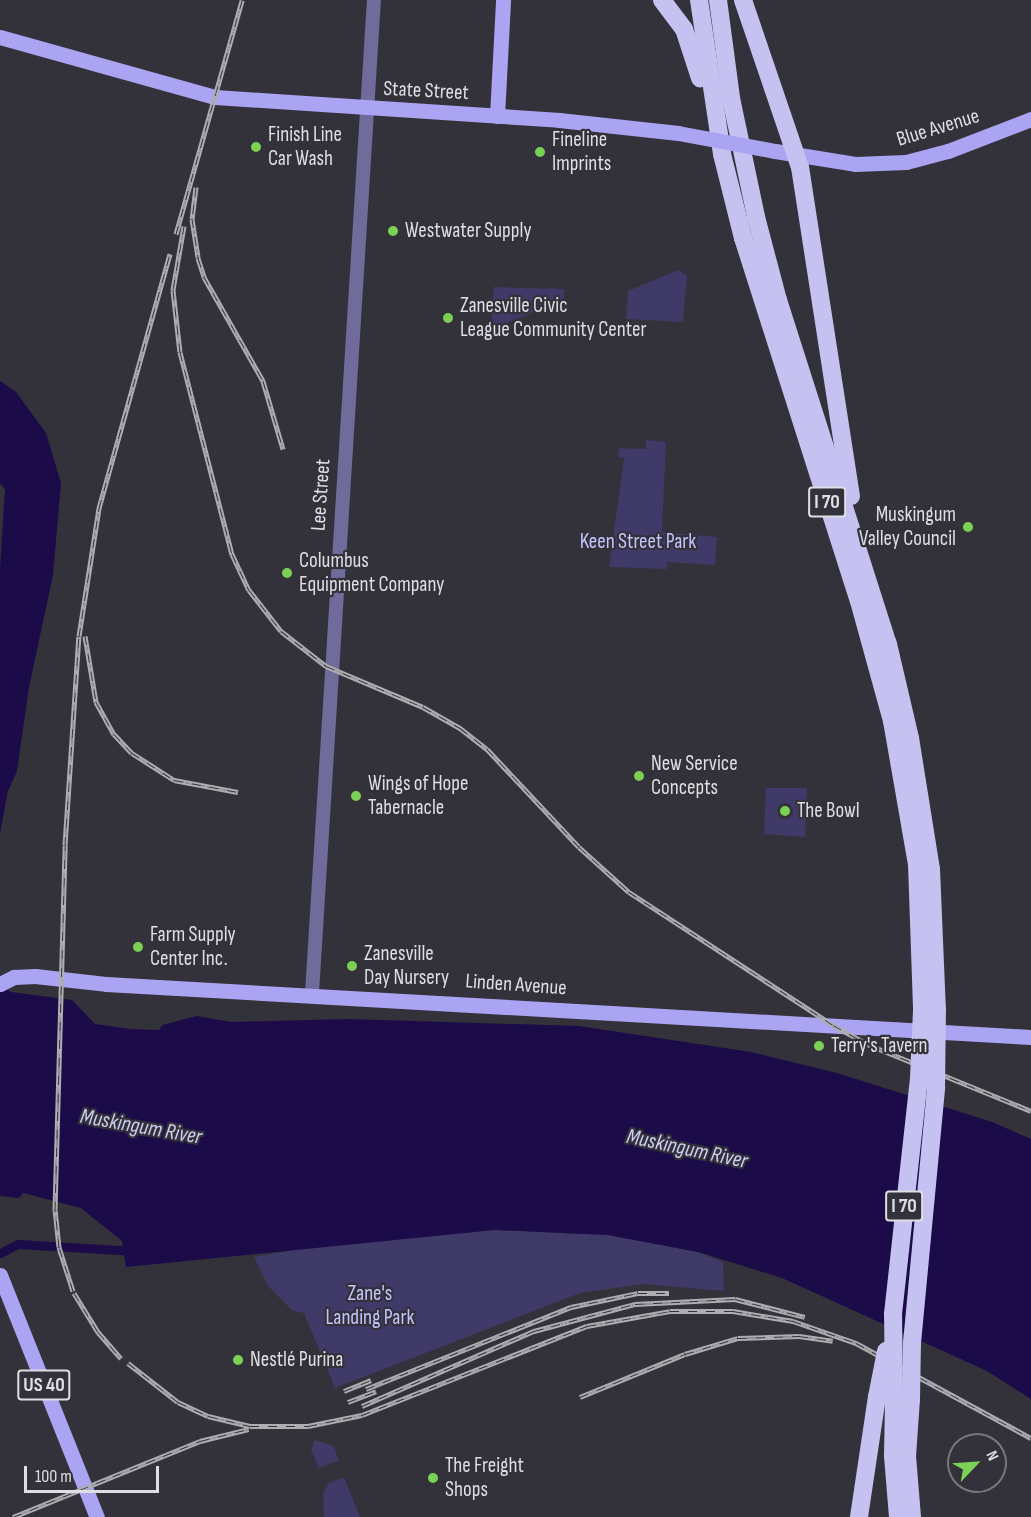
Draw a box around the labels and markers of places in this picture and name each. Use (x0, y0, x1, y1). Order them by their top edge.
place label: Finish Line Car Wash (268, 122, 342, 172)
place label: Fineline Imprints (552, 127, 611, 177)
marker: Finish Line Car Wash (249, 140, 263, 154)
marker: Fineline Imprints (533, 145, 547, 159)
place label: Westwater Supply (405, 218, 532, 244)
marker: Westwater Supply (386, 224, 400, 238)
place label: Zanesville Civic League Community Center (460, 293, 647, 343)
marker: Zanesville Civic League Community Center (441, 311, 455, 325)
place label: Muskingum Valley Council (859, 502, 956, 552)
marker: Muskingum Valley Council (961, 520, 975, 534)
place label: Columbus Equipment Company (299, 548, 444, 598)
marker: Columbus Equipment Company (280, 566, 294, 580)
place label: New Service Concepts (651, 751, 738, 801)
marker: New Service Concepts (632, 769, 646, 783)
place label: Wings of Hope Tabernacle (368, 771, 468, 821)
marker: Wings of Hope Tabernacle (349, 789, 363, 803)
place label: The Bowl (797, 798, 860, 824)
marker: The Bowl (778, 804, 792, 818)
place label: Farm Supply Center Inc. (150, 922, 236, 972)
marker: Farm Supply Center Inc. (131, 940, 145, 954)
place label: Zanesville Day Nursery (364, 941, 449, 991)
marker: Zanesville Day Nursery (345, 959, 359, 973)
place label: Terry's Tavern (831, 1033, 928, 1059)
marker: Terry's Tavern (812, 1039, 826, 1053)
place label: Nestlé Purina (250, 1347, 343, 1373)
marker: Nestlé Purina (231, 1353, 245, 1367)
place label: The Freight Shops (445, 1453, 524, 1503)
marker: The Freight Shops (426, 1471, 440, 1485)

